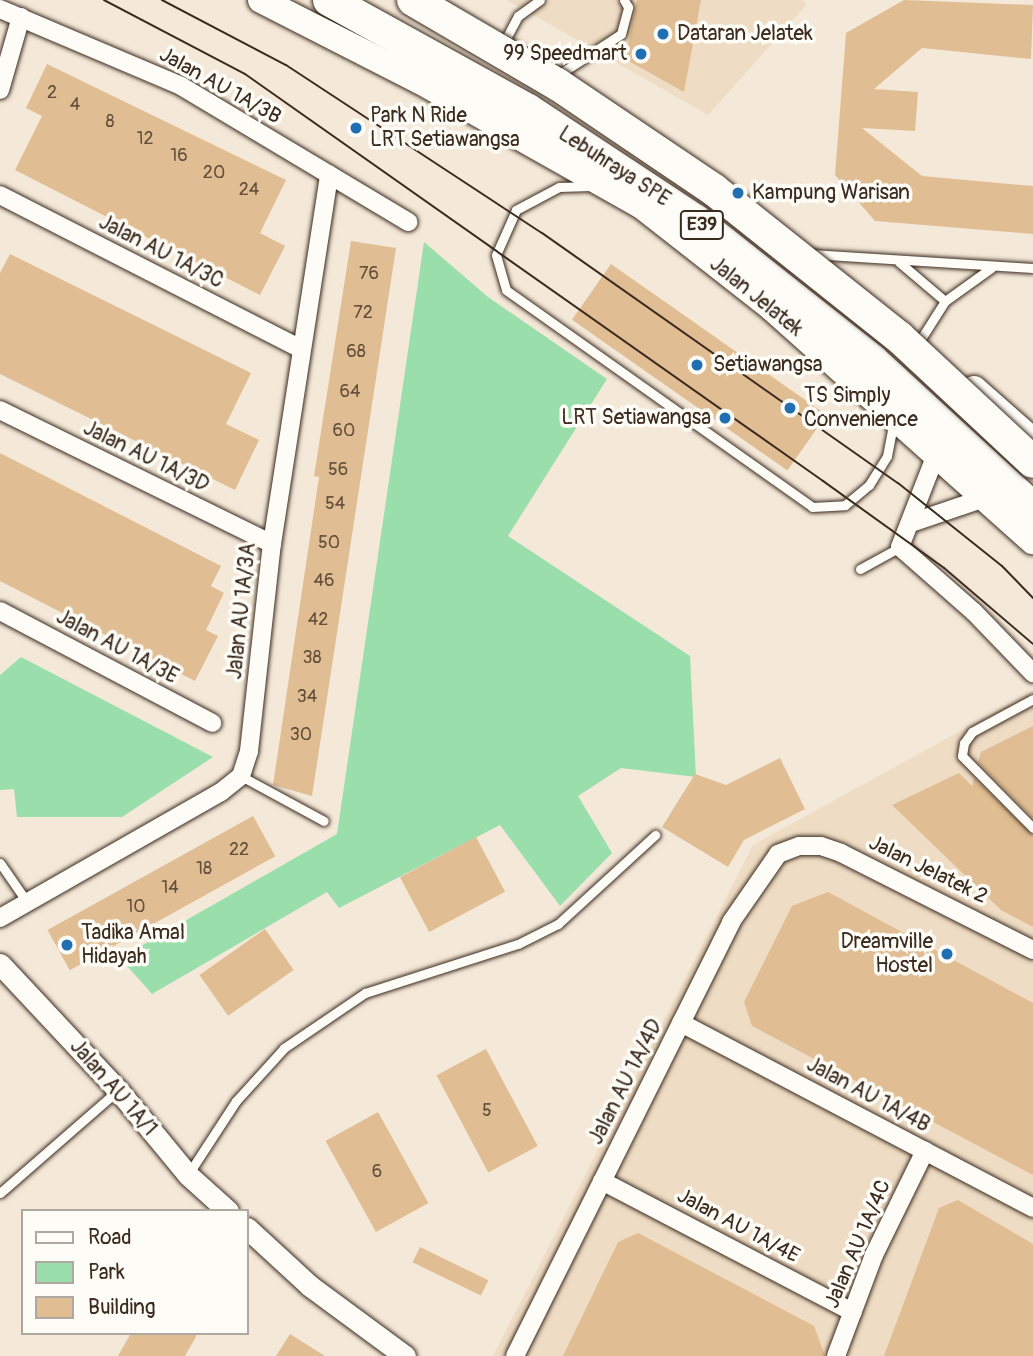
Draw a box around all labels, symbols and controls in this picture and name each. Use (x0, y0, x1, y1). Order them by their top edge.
place label: Dataran Jelatek (677, 21, 813, 47)
marker: Dataran Jelatek (655, 26, 671, 42)
place label: 99 Speedmart (503, 41, 627, 67)
street label: Jalan AU 1A/3B (155, 42, 285, 130)
marker: 99 Speedmart (633, 46, 649, 62)
house number: 2 (47, 82, 57, 104)
house number: 4 (70, 94, 80, 116)
place label: Park N Ride LRT Setiawangsa (370, 103, 520, 153)
house number: 8 (105, 111, 115, 133)
marker: Park N Ride LRT Setiawangsa (348, 120, 364, 136)
street label: Lebuhraya SPE (553, 122, 675, 212)
house number: 12 (136, 128, 154, 150)
house number: 16 (170, 145, 188, 167)
house number: 20 (203, 162, 225, 184)
house number: 24 (239, 179, 259, 201)
place label: Kampung Warisan (752, 180, 910, 206)
marker: Kampung Warisan (730, 185, 746, 201)
street label: Jalan AU 1A/3C (94, 210, 228, 294)
road number: E39 (679, 210, 725, 241)
street label: Jalan Jelatek (704, 252, 808, 342)
house number: 76 (359, 263, 379, 285)
house number: 72 (353, 302, 373, 324)
house number: 68 (346, 341, 366, 363)
place label: Setiawangsa (713, 352, 822, 378)
marker: Setiawangsa (687, 355, 707, 375)
house number: 64 (340, 381, 360, 403)
place label: TS Simply Convenience (804, 383, 918, 433)
marker: TS Simply Convenience (782, 400, 798, 416)
place label: LRT Setiawangsa (561, 405, 711, 431)
marker: LRT Setiawangsa (717, 410, 733, 426)
street label: Jalan AU 1A/3D (79, 416, 213, 498)
house number: 60 (333, 420, 355, 442)
house number: 56 (328, 459, 348, 481)
house number: 54 (325, 493, 345, 515)
house number: 50 (318, 532, 340, 554)
street label: Jalan AU 1A/3A (222, 541, 262, 681)
house number: 46 (314, 570, 334, 592)
street label: Jalan AU 1A/3E (52, 604, 182, 690)
house number: 42 (308, 609, 328, 631)
house number: 38 (302, 647, 322, 669)
house number: 34 (297, 686, 317, 708)
house number: 30 (290, 724, 312, 746)
street label: Jalan Jelatek 2 (865, 830, 991, 910)
house number: 22 (229, 839, 249, 861)
house number: 18 (196, 858, 212, 880)
house number: 14 (161, 877, 179, 899)
house number: 10 (126, 896, 146, 918)
place label: Tadika Amal Hidayah (81, 920, 185, 970)
place label: Dreamville Hostel (840, 929, 933, 979)
marker: Tadika Amal Hidayah (59, 937, 75, 953)
marker: Dreamville Hostel (939, 946, 955, 962)
street label: Jalan AU 1A/4D (584, 1015, 668, 1149)
street label: Jalan AU 1A/1 (64, 1034, 162, 1142)
street label: Jalan AU 1A/4B (802, 1052, 934, 1138)
house number: 5 (482, 1100, 492, 1122)
house number: 6 (372, 1161, 382, 1183)
street label: Jalan AU 1A/4C (820, 1176, 896, 1312)
street label: Jalan AU 1A/4E (673, 1183, 803, 1269)
legend (21, 1209, 248, 1335)
text: Road (88, 1224, 132, 1251)
text: Park (88, 1259, 125, 1286)
text: Building (88, 1294, 155, 1321)

